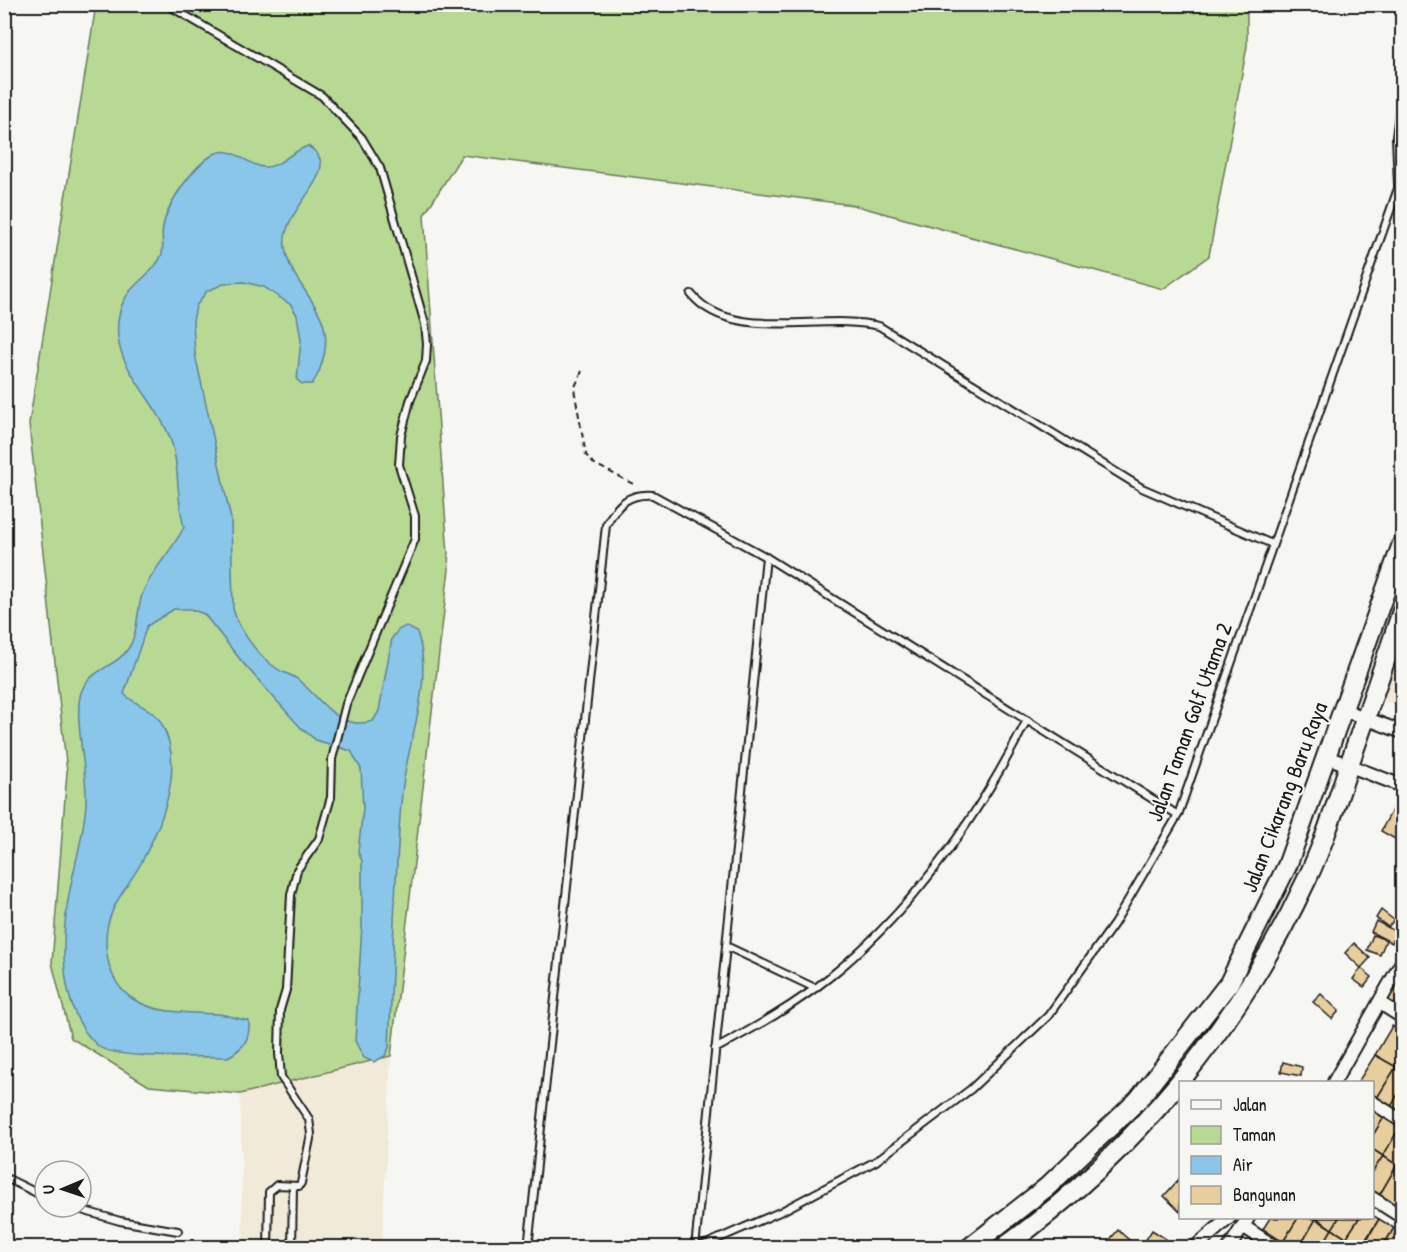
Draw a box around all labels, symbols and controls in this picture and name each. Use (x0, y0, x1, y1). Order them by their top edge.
street label: Jalan Taman Golf Utama 2 (1139, 618, 1239, 825)
street label: Jalan Cikarang Baru Raya (1234, 697, 1334, 896)
legend (1179, 1081, 1374, 1219)
text: Jalan (1233, 1092, 1267, 1117)
text: Taman (1233, 1122, 1276, 1147)
text: Air (1233, 1152, 1253, 1177)
north arrow (33, 1159, 93, 1219)
text: Bangunan (1233, 1182, 1296, 1207)
text: U (37, 1185, 59, 1194)

